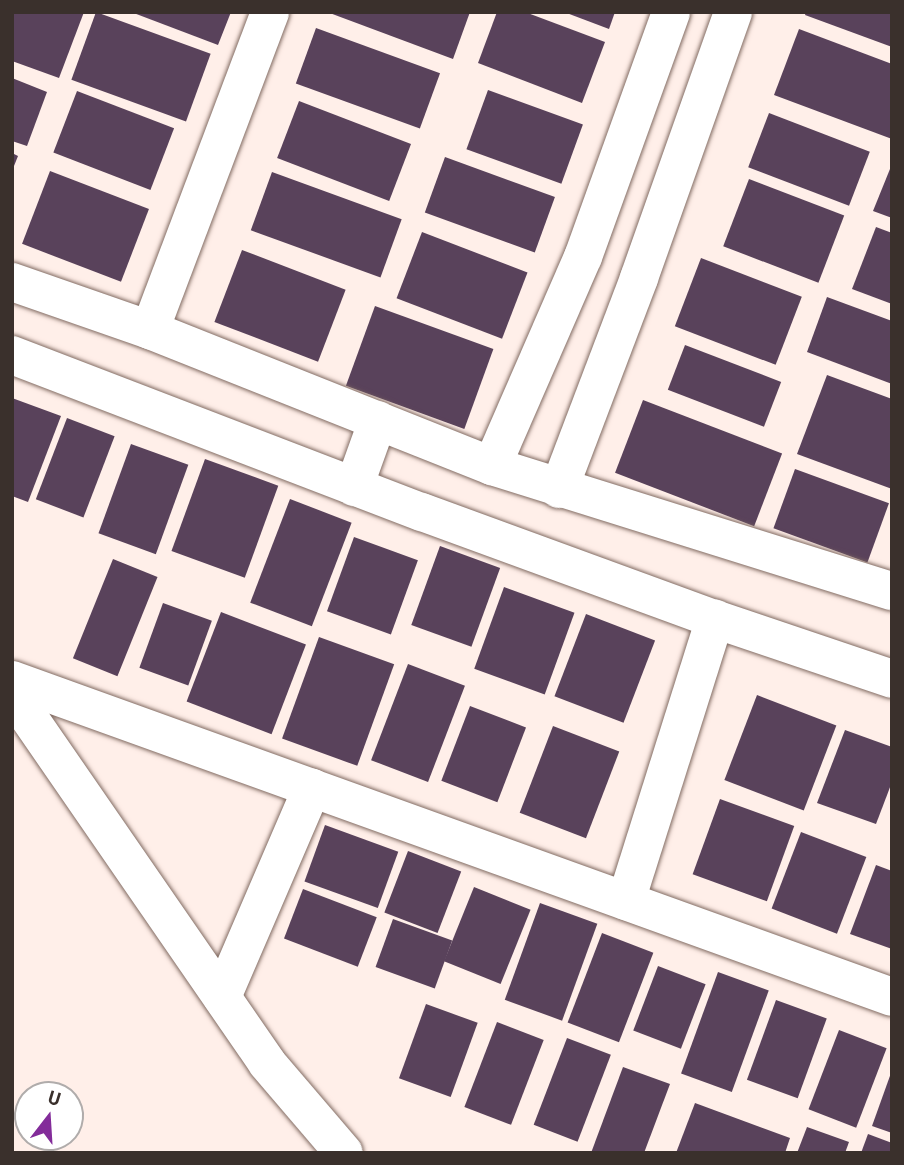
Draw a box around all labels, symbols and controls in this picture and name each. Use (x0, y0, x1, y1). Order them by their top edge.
north arrow (14, 1081, 84, 1151)
text: U (46, 1085, 64, 1110)

